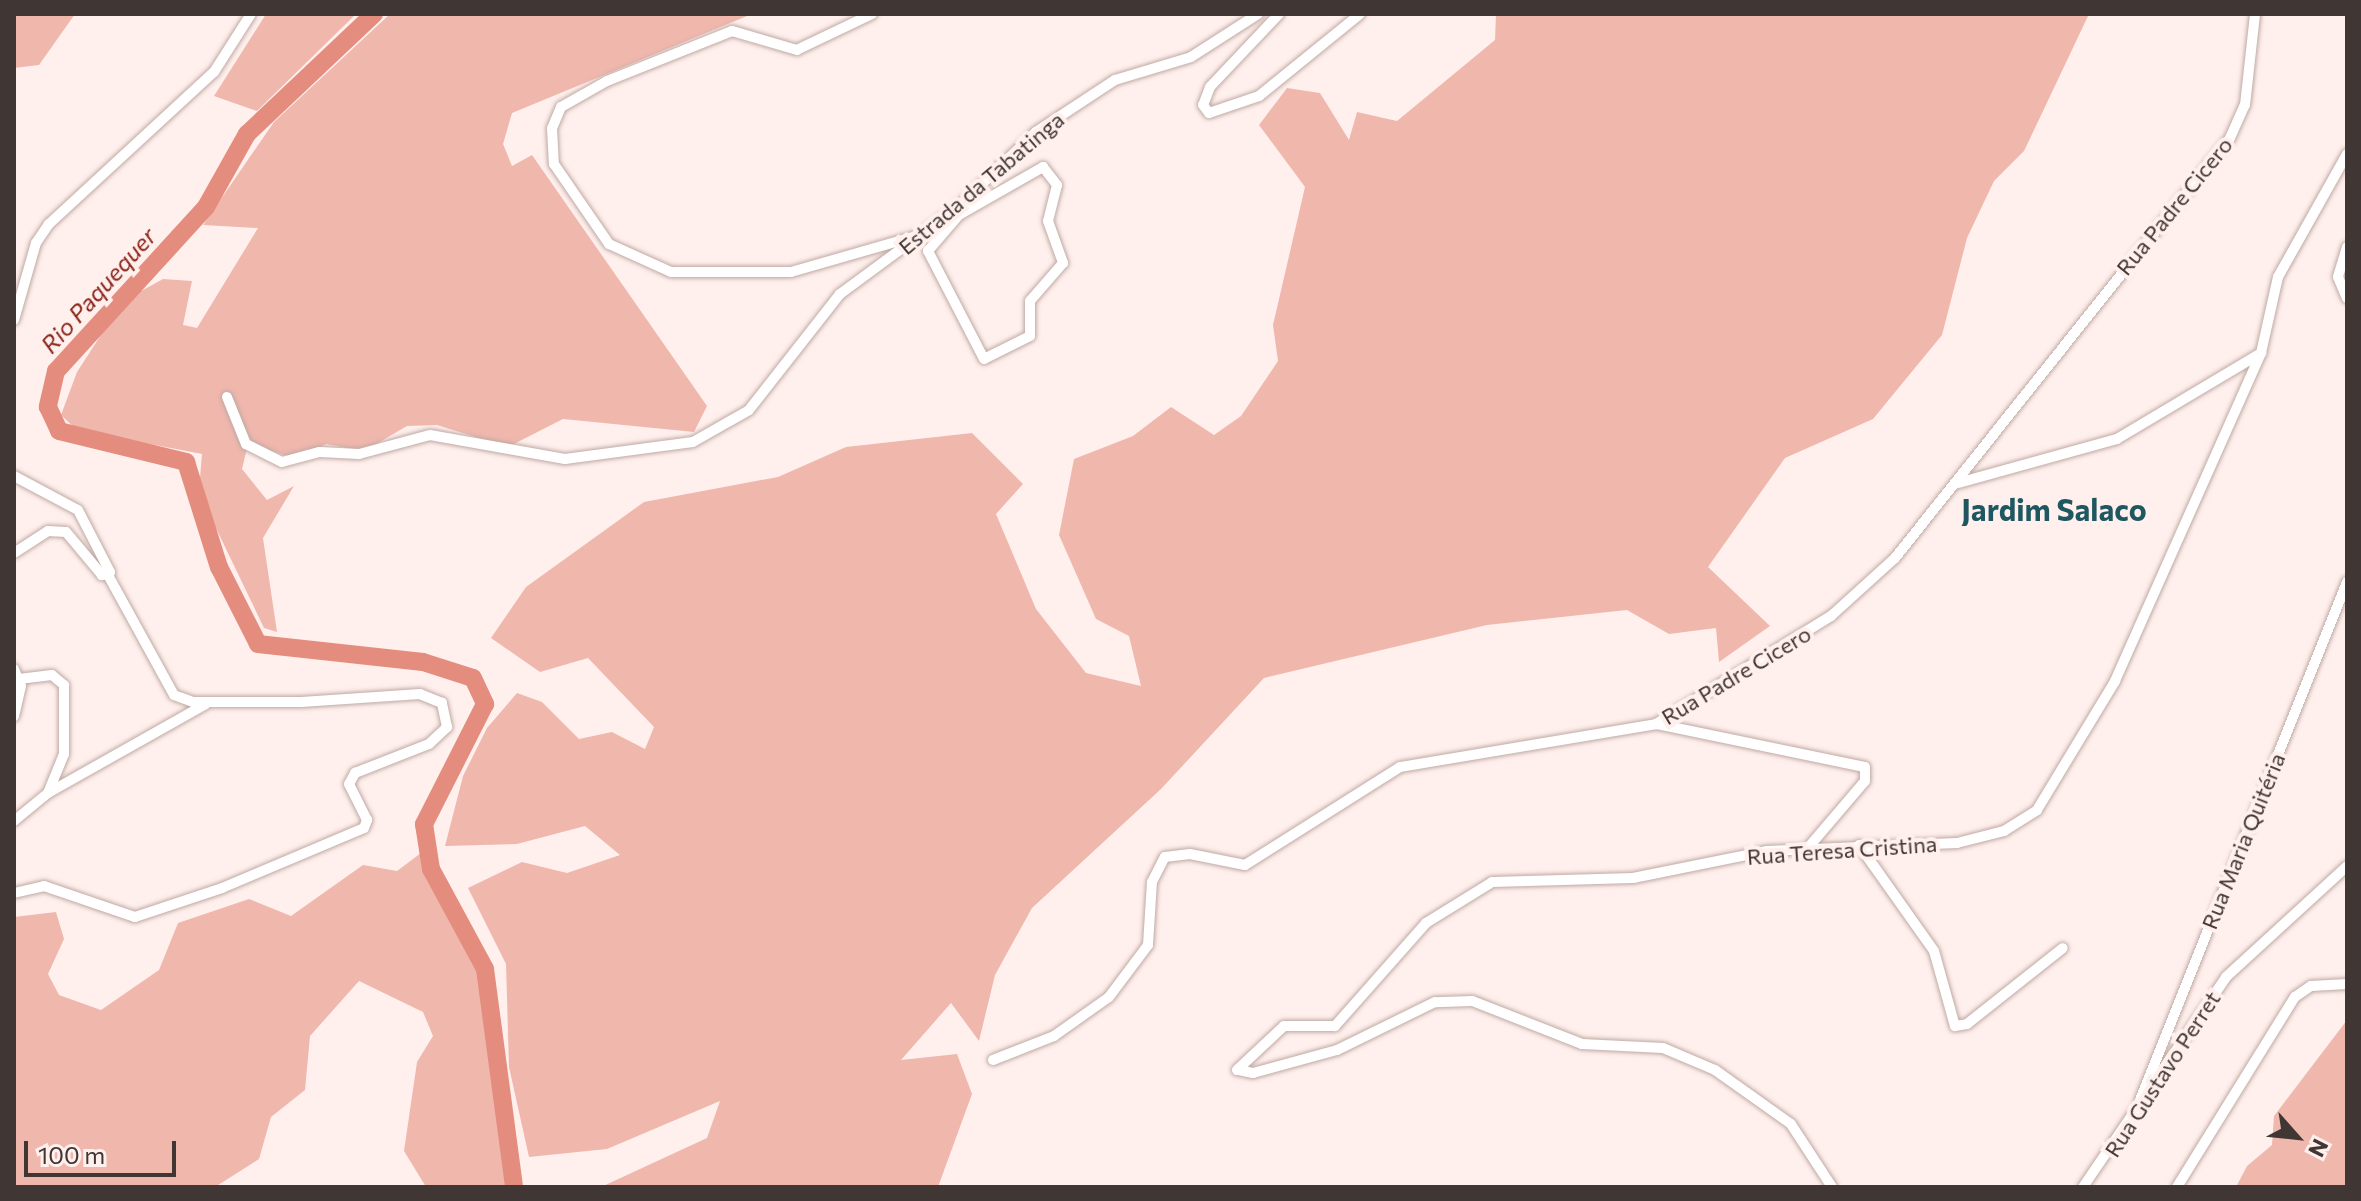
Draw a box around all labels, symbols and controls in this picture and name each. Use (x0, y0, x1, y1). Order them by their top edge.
street label: Estrada da Tabatinga (893, 106, 1069, 260)
street label: Rua Padre Cicero (2110, 132, 2238, 280)
water label: Rio Paquequer (34, 221, 162, 359)
district label: Jardim Salaco (1961, 491, 2147, 527)
street label: Rua Padre Cicero (1657, 620, 1815, 730)
street label: Rua Maria Quitéria (2196, 749, 2290, 933)
street label: Rua Teresa Cristina (1746, 830, 1938, 870)
street label: Rua Gustavo Perret (2099, 986, 2225, 1162)
north arrow (2257, 1097, 2337, 1177)
scale bar (28, 1125, 180, 1175)
text: N (2303, 1135, 2335, 1162)
text: 100 m (38, 1140, 105, 1169)

